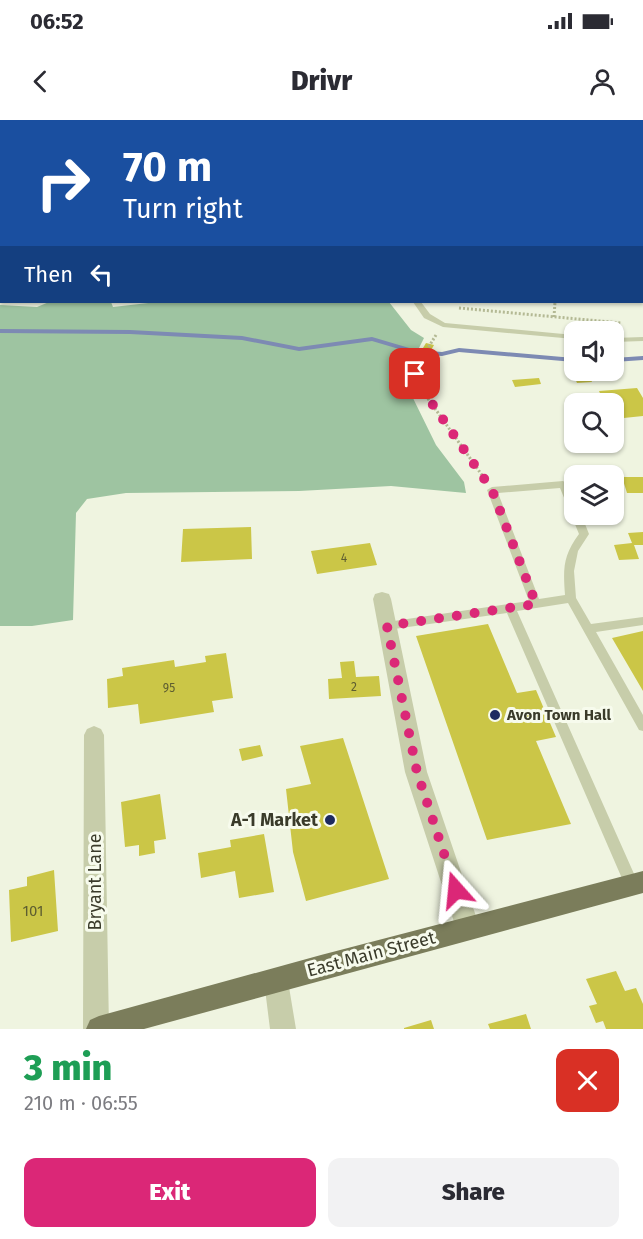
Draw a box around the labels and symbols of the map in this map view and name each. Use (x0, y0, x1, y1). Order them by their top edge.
pin (389, 348, 440, 399)
house number: 4 (341, 551, 348, 565)
house number: 2 (351, 680, 357, 694)
house number: 95 (163, 681, 175, 695)
place label: Avon Town Hall (506, 706, 611, 724)
marker: Avon Town Hall (488, 708, 502, 722)
place label: A-1 Market (230, 809, 319, 831)
marker: A-1 Market (323, 813, 337, 827)
street label: Bryant Lane (84, 833, 106, 931)
position arrow (424, 858, 488, 922)
house number: 101 (23, 902, 44, 920)
street label: East Main Street (305, 926, 438, 982)

